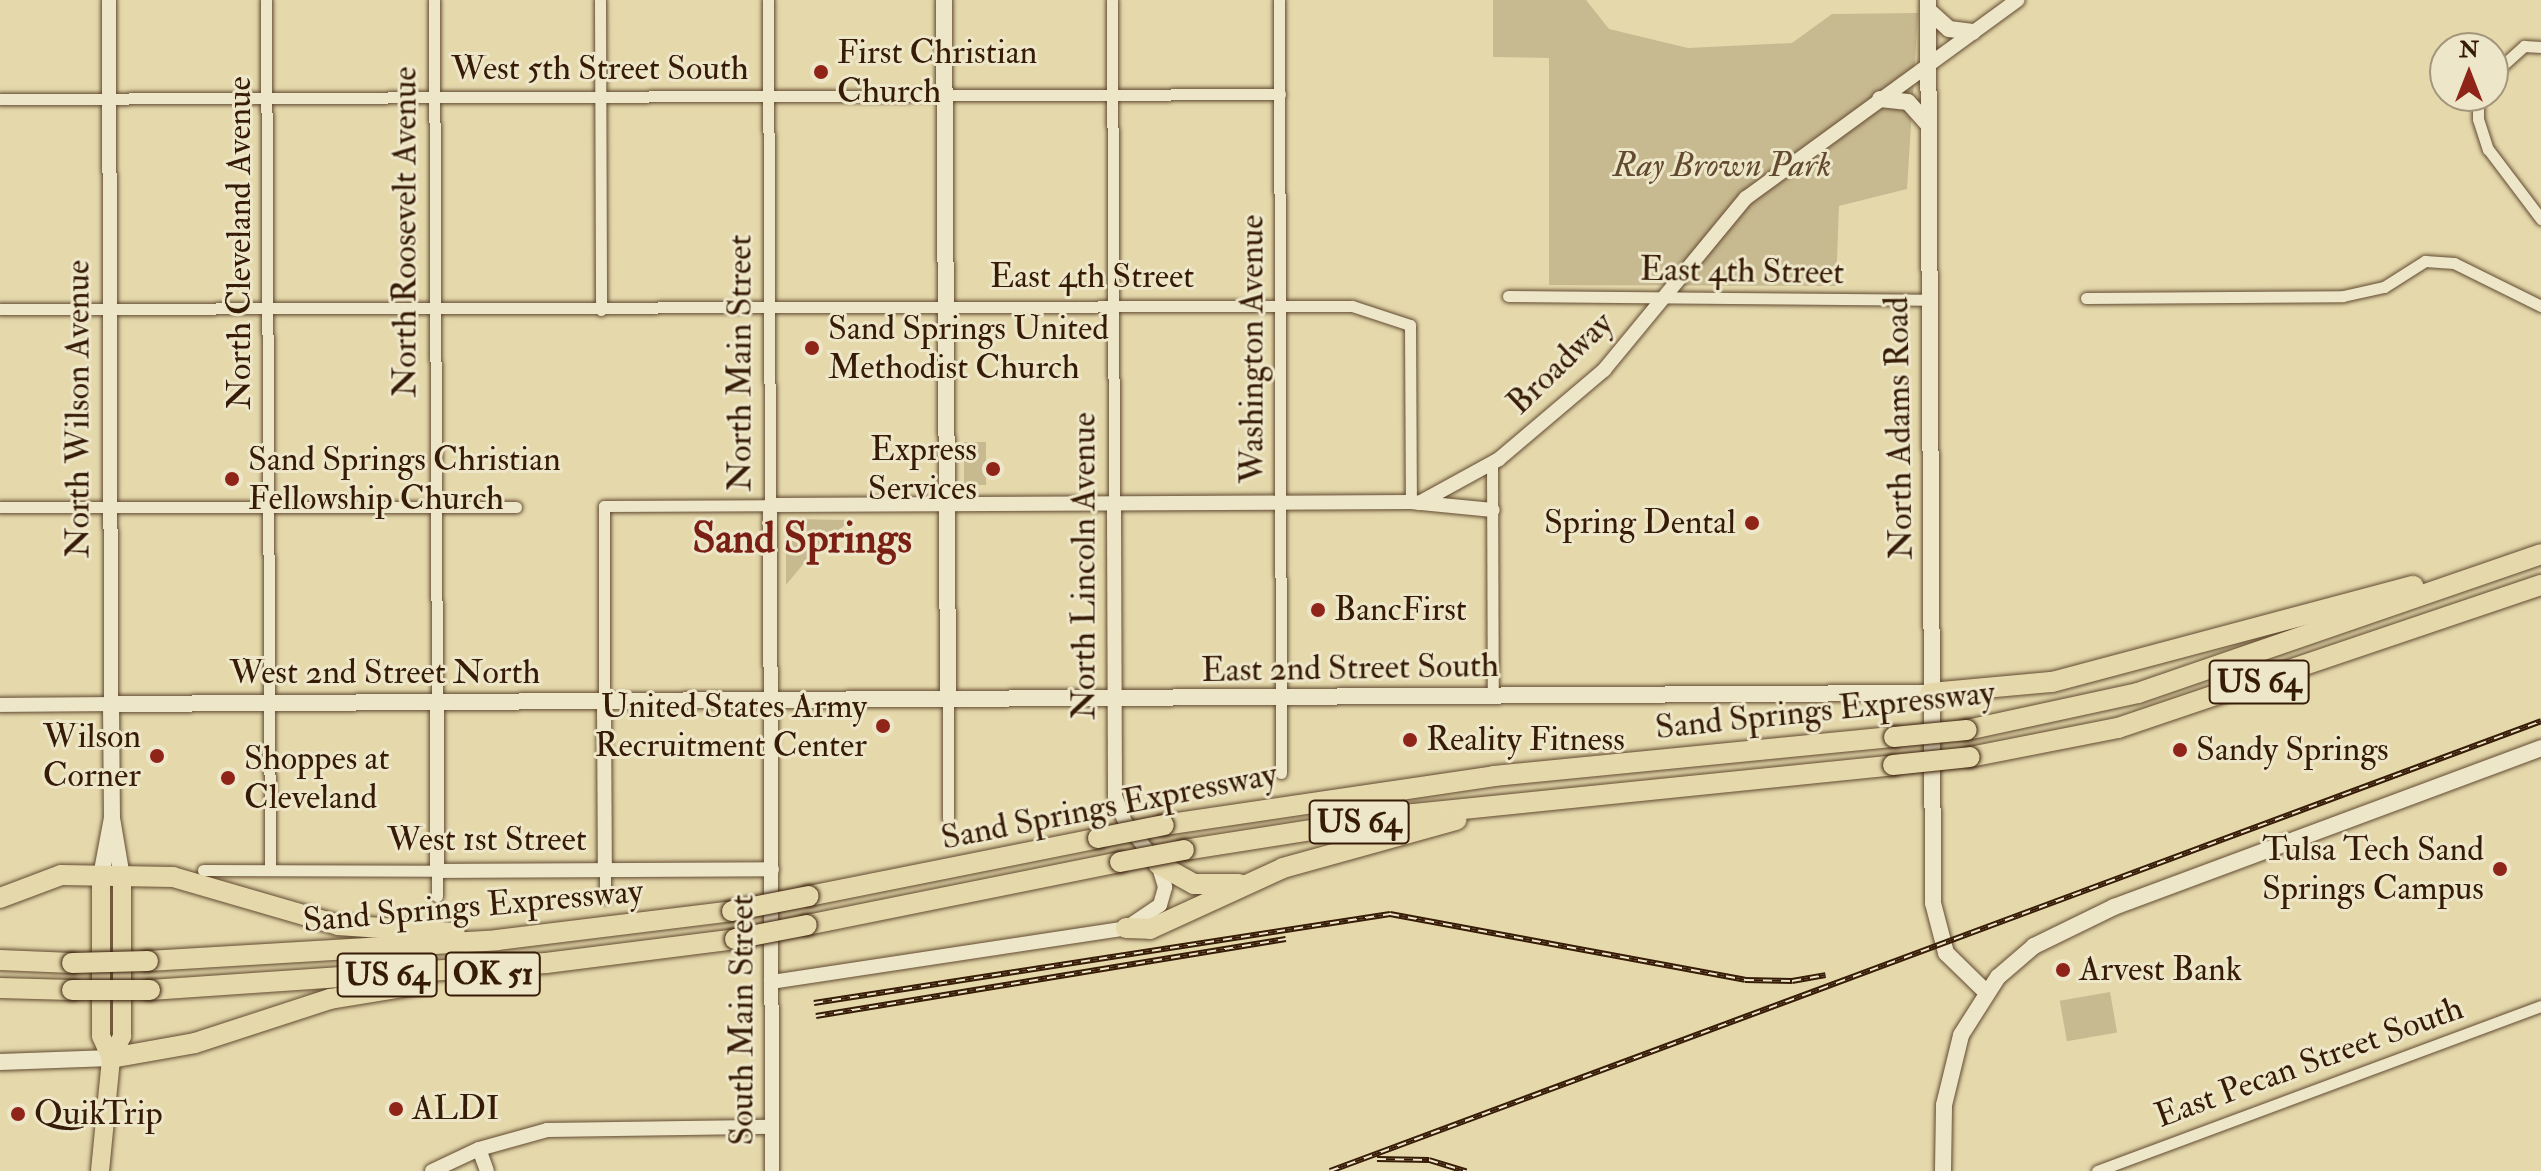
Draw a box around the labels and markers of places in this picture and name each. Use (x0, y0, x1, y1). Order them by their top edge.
place label: First Christian Church (837, 32, 1037, 112)
marker: First Christian Church (812, 63, 830, 81)
place label: Sand Springs United Methodist Church (828, 308, 1109, 388)
marker: Sand Springs United Methodist Church (803, 339, 821, 357)
place label: Express Services (868, 429, 977, 508)
place label: Sand Springs Christian Fellowship Church (248, 439, 561, 518)
marker: Express Services (984, 460, 1002, 478)
marker: Sand Springs Christian Fellowship Church (223, 470, 241, 488)
place label: Spring Dental (1544, 503, 1736, 543)
marker: Spring Dental (1743, 514, 1761, 532)
place label: BancFirst (1334, 590, 1467, 630)
marker: BancFirst (1309, 601, 1327, 619)
place label: United States Army Recruitment Center (595, 686, 867, 766)
place label: Wilson Corner (43, 716, 141, 796)
marker: United States Army Recruitment Center (874, 717, 892, 735)
place label: Reality Fitness (1426, 720, 1625, 760)
place label: Sandy Springs (2196, 730, 2389, 770)
marker: Reality Fitness (1401, 731, 1419, 749)
place label: Shoppes at Cleveland (244, 738, 389, 818)
marker: Sandy Springs (2171, 741, 2189, 759)
marker: Wilson Corner (148, 747, 166, 765)
marker: Shoppes at Cleveland (219, 769, 237, 787)
place label: Tulsa Tech Sand Springs Campus (2262, 829, 2484, 908)
marker: Tulsa Tech Sand Springs Campus (2491, 860, 2509, 878)
place label: Arvest Bank (2079, 950, 2242, 990)
marker: Arvest Bank (2054, 961, 2072, 979)
place label: ALDI (412, 1089, 499, 1129)
place label: QuikTrip (34, 1094, 163, 1134)
marker: ALDI (387, 1100, 405, 1118)
marker: QuikTrip (9, 1105, 27, 1123)

